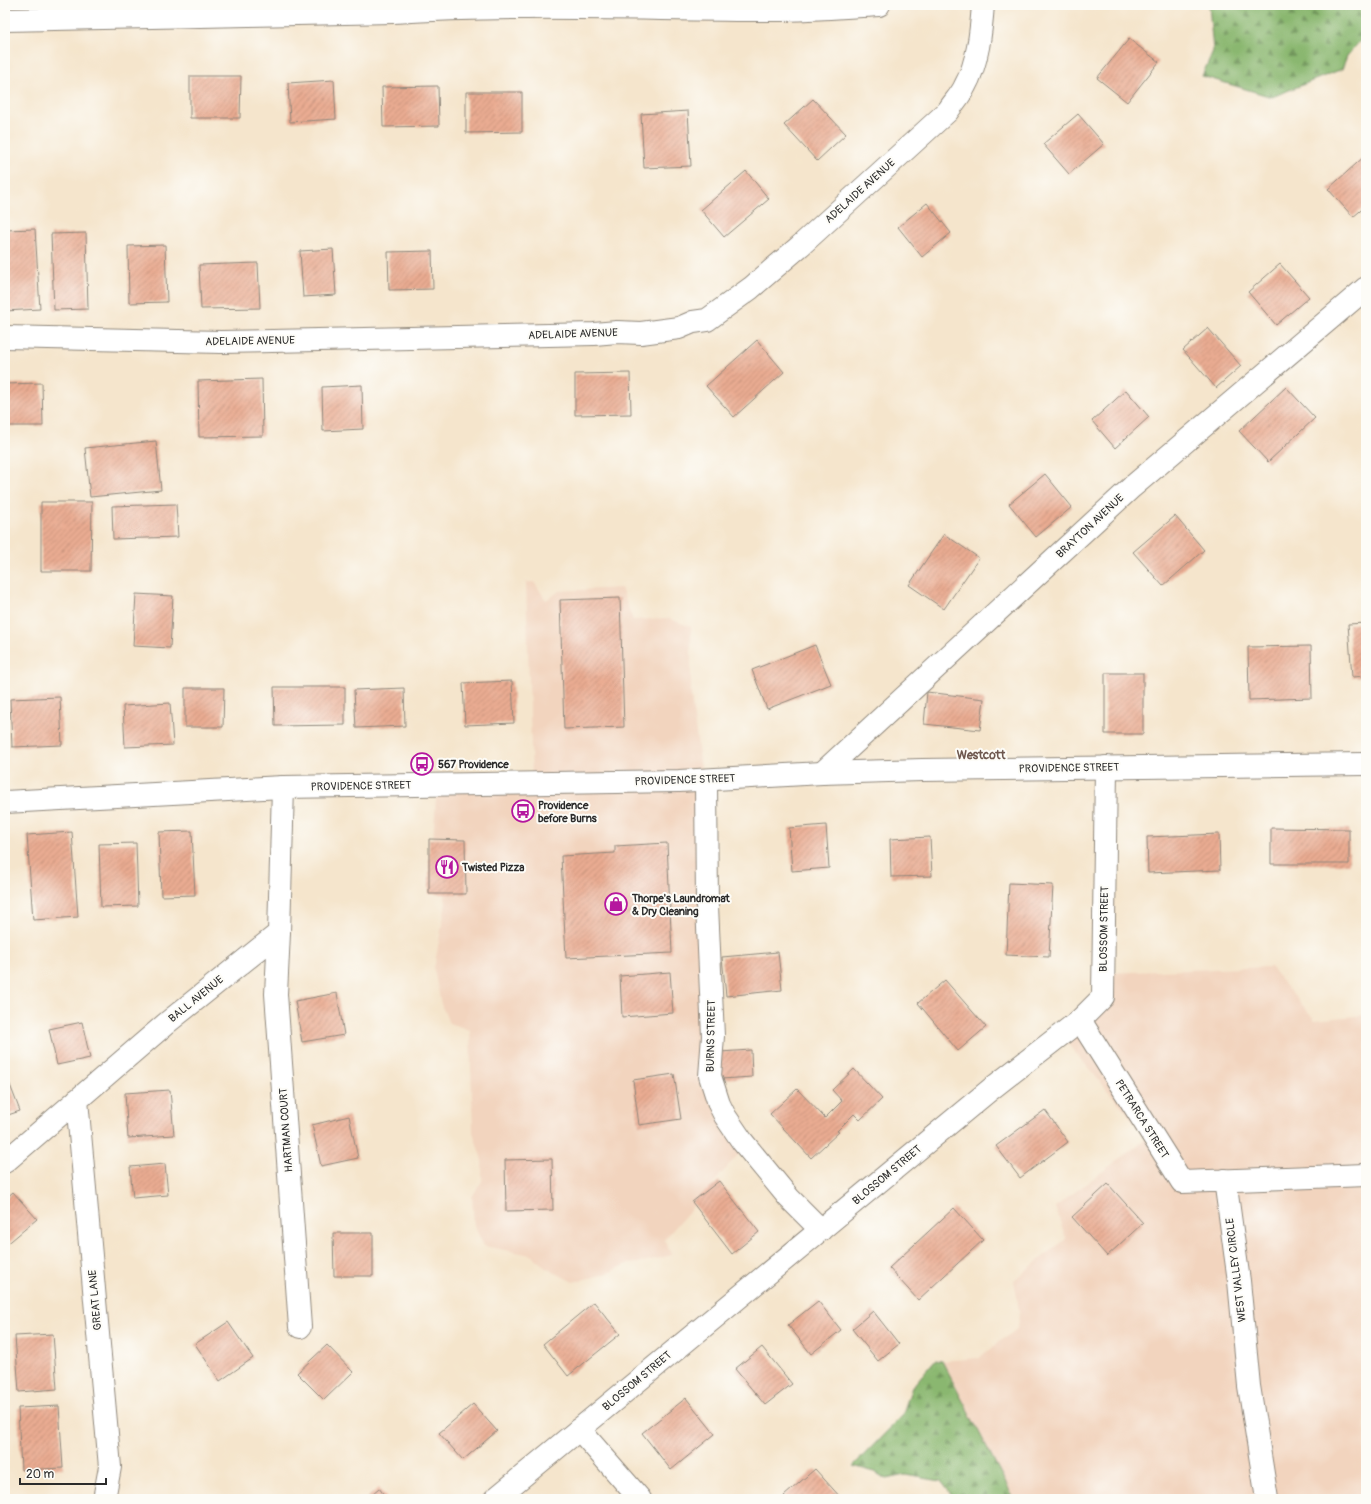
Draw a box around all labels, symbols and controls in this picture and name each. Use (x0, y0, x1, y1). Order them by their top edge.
street label: ADELAIDE AVENUE (822, 156, 898, 226)
street label: ADELAIDE AVENUE (528, 326, 618, 342)
street label: ADELAIDE AVENUE (205, 334, 295, 348)
street label: BRAYTON AVENUE (1053, 491, 1127, 561)
district label: Westcott (957, 748, 1006, 763)
bus stop icon: 567 Providence (409, 751, 435, 777)
place label: 567 Providence (438, 758, 509, 771)
street label: PROVIDENCE STREET (1019, 761, 1119, 775)
street label: PROVIDENCE STREET (634, 772, 736, 788)
street label: PROVIDENCE STREET (311, 779, 411, 793)
bus stop icon: Providence before Burns (510, 798, 536, 824)
place label: Providence before Burns (538, 799, 597, 825)
restaurant icon: Twisted Pizza (434, 854, 460, 880)
place label: Twisted Pizza (461, 861, 524, 874)
street label: BLOSSOM STREET (1097, 886, 1111, 972)
shop icon: Thorpe's Laundromat & Dry Cleaning (603, 891, 629, 917)
place label: Thorpe's Laundromat & Dry Cleaning (631, 892, 730, 918)
street label: BALL AVENUE (166, 973, 226, 1025)
street label: BURNS STREET (704, 1000, 718, 1072)
street label: PETRARCA STREET (1113, 1077, 1171, 1161)
street label: HARTMAN COURT (277, 1087, 295, 1173)
street label: BLOSSOM STREET (850, 1142, 924, 1208)
street label: WEST VALLEY CIRCLE (1223, 1217, 1249, 1323)
street label: GREAT LANE (86, 1269, 104, 1331)
street label: BLOSSOM STREET (600, 1348, 674, 1414)
scale bar (20, 1460, 106, 1486)
text: 20 m (26, 1467, 55, 1482)

